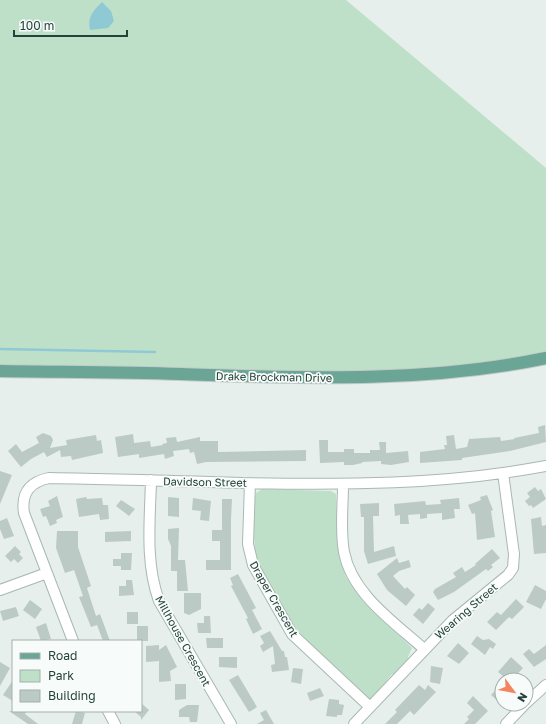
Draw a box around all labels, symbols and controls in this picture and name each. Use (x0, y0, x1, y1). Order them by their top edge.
scale bar (14, 12, 127, 38)
text: 100 m (20, 18, 54, 33)
street label: Drake Brockman Drive (216, 369, 332, 384)
street label: Davidson Street (163, 474, 247, 489)
street label: Draper Crescent (247, 558, 301, 639)
street label: Wearing Street (432, 580, 500, 641)
street label: Millhouse Crescent (153, 593, 214, 688)
legend (12, 640, 142, 712)
text: Road (48, 648, 77, 663)
text: Park (48, 668, 74, 683)
north arrow (494, 672, 534, 712)
text: Building (48, 688, 96, 703)
text: N (515, 691, 531, 705)

